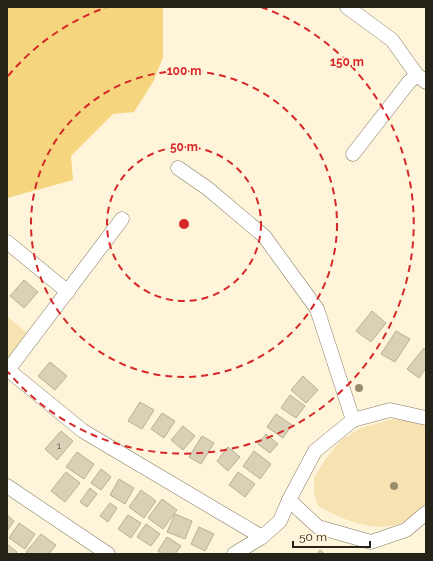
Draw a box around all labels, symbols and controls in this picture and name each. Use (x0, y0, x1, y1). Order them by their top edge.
text: 150 m (330, 55, 364, 69)
text: 100 m (167, 64, 201, 78)
text: 50 m (170, 140, 198, 154)
centre of rings (177, 217, 191, 231)
house number: 1 (57, 440, 62, 451)
scale bar (293, 523, 370, 549)
text: 50 m (299, 530, 327, 544)

